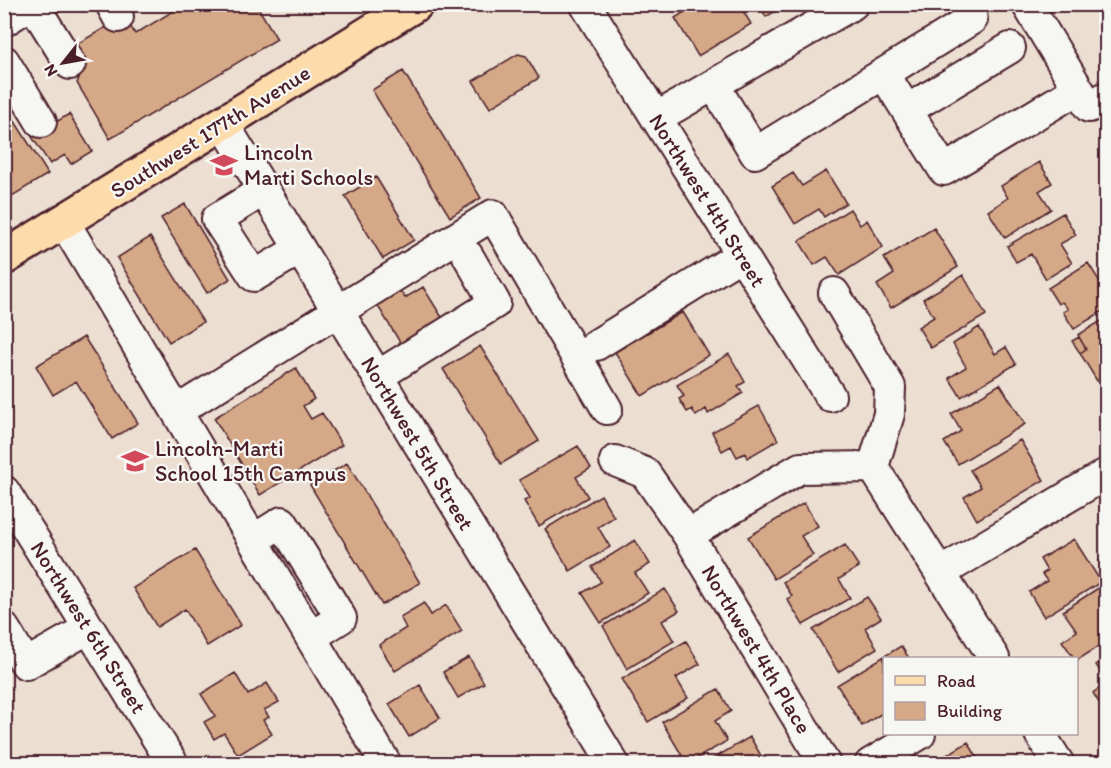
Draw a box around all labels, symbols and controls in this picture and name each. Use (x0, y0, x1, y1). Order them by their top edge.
north arrow (33, 33, 93, 93)
street label: Southwest 177th Avenue (105, 59, 315, 204)
text: N (40, 61, 61, 80)
street label: Northwest 4th Street (643, 109, 772, 292)
place label: Lincoln Marti Schools (244, 139, 373, 191)
school or university icon: Lincoln Marti Schools (209, 150, 239, 180)
street label: Northwest 5th Street (355, 352, 480, 535)
place label: Lincoln-Marti School 15th Campus (155, 435, 346, 487)
school or university icon: Lincoln-Marti School 15th Campus (120, 446, 150, 476)
street label: Northwest 6th Street (25, 536, 152, 718)
street label: Northwest 4th Place (696, 560, 818, 738)
legend (883, 657, 1078, 735)
text: Road (937, 670, 976, 692)
text: Building (937, 700, 1003, 722)

